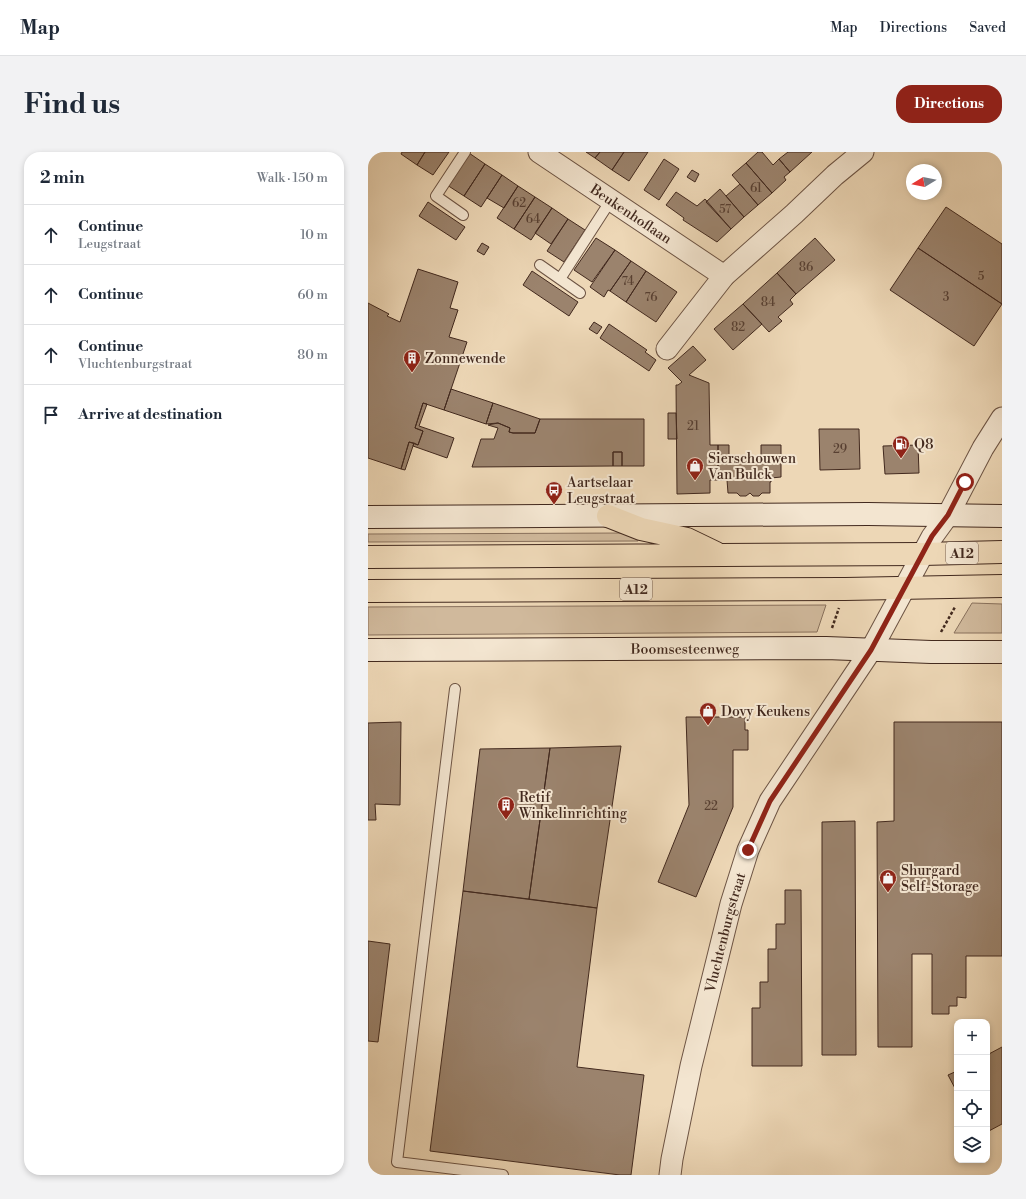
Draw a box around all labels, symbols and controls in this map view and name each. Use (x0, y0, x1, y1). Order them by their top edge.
text: Map (20, 16, 60, 40)
text: Map (830, 19, 858, 37)
text: Directions (880, 19, 947, 37)
text: Saved (969, 19, 1006, 37)
button: Directions (896, 85, 1002, 123)
text: Find us (24, 87, 120, 122)
north arrow (906, 164, 942, 200)
text: 2 min (40, 167, 85, 189)
text: Walk · 150 m (257, 170, 328, 186)
street label: Beukenhoflaan (586, 180, 675, 249)
house number: 61 (750, 181, 763, 196)
house number: 62 (512, 196, 526, 211)
house number: 57 (719, 202, 731, 217)
house number: 64 (526, 212, 540, 227)
text: Continue (78, 217, 143, 236)
icon: ahead (40, 224, 62, 246)
text: 10 m (300, 227, 328, 243)
text: Leugstraat (78, 236, 141, 252)
house number: 86 (799, 260, 813, 275)
house number: 5 (978, 269, 985, 284)
house number: 74 (622, 274, 634, 289)
icon: ahead (40, 284, 62, 306)
text: Continue (78, 285, 143, 304)
text: 60 m (297, 287, 328, 303)
house number: 76 (645, 290, 657, 305)
house number: 3 (943, 290, 950, 305)
house number: 84 (761, 295, 775, 310)
house number: 82 (731, 320, 745, 335)
text: Continue (78, 337, 143, 356)
icon: ahead (40, 344, 62, 366)
text: 80 m (297, 347, 328, 363)
building icon: Zonnewende (402, 348, 422, 373)
place label: Zonnewende (425, 350, 506, 368)
text: Vluchtenburgstraat (78, 356, 192, 372)
icon: arrive (40, 404, 62, 426)
text: Arrive at destination (78, 405, 222, 424)
house number: 21 (687, 419, 700, 434)
fuel station icon: Q8 (891, 434, 911, 459)
place label: Q8 (914, 436, 934, 454)
house number: 29 (833, 442, 847, 457)
place label: Sierschouwen Van Bulck (707, 450, 797, 484)
shop icon: Sierschouwen Van Bulck (685, 456, 705, 481)
route start (956, 473, 974, 491)
place label: Aartselaar Leugstraat (566, 474, 635, 508)
bus stop icon: Aartselaar Leugstraat (544, 480, 564, 505)
road number: A12 (946, 542, 978, 564)
road number: A12 (620, 578, 652, 600)
street label: Boomsesteenweg (630, 640, 740, 659)
shop icon: Dovy Keukens (698, 701, 718, 726)
place label: Dovy Keukens (721, 703, 810, 721)
place label: Retif Winkelinrichting (518, 789, 628, 823)
building icon: Retif Winkelinrichting (496, 795, 516, 820)
house number: 22 (704, 799, 718, 814)
route end (739, 841, 757, 859)
place label: Shurgard Self-Storage (901, 862, 979, 896)
shop icon: Shurgard Self-Storage (878, 868, 898, 893)
street label: Vluchtenburgstraat (701, 870, 750, 995)
map controls (954, 1019, 990, 1163)
button: + (954, 1019, 990, 1055)
button: − (954, 1055, 990, 1091)
button: locate (954, 1091, 990, 1127)
button: layers (954, 1127, 990, 1163)

